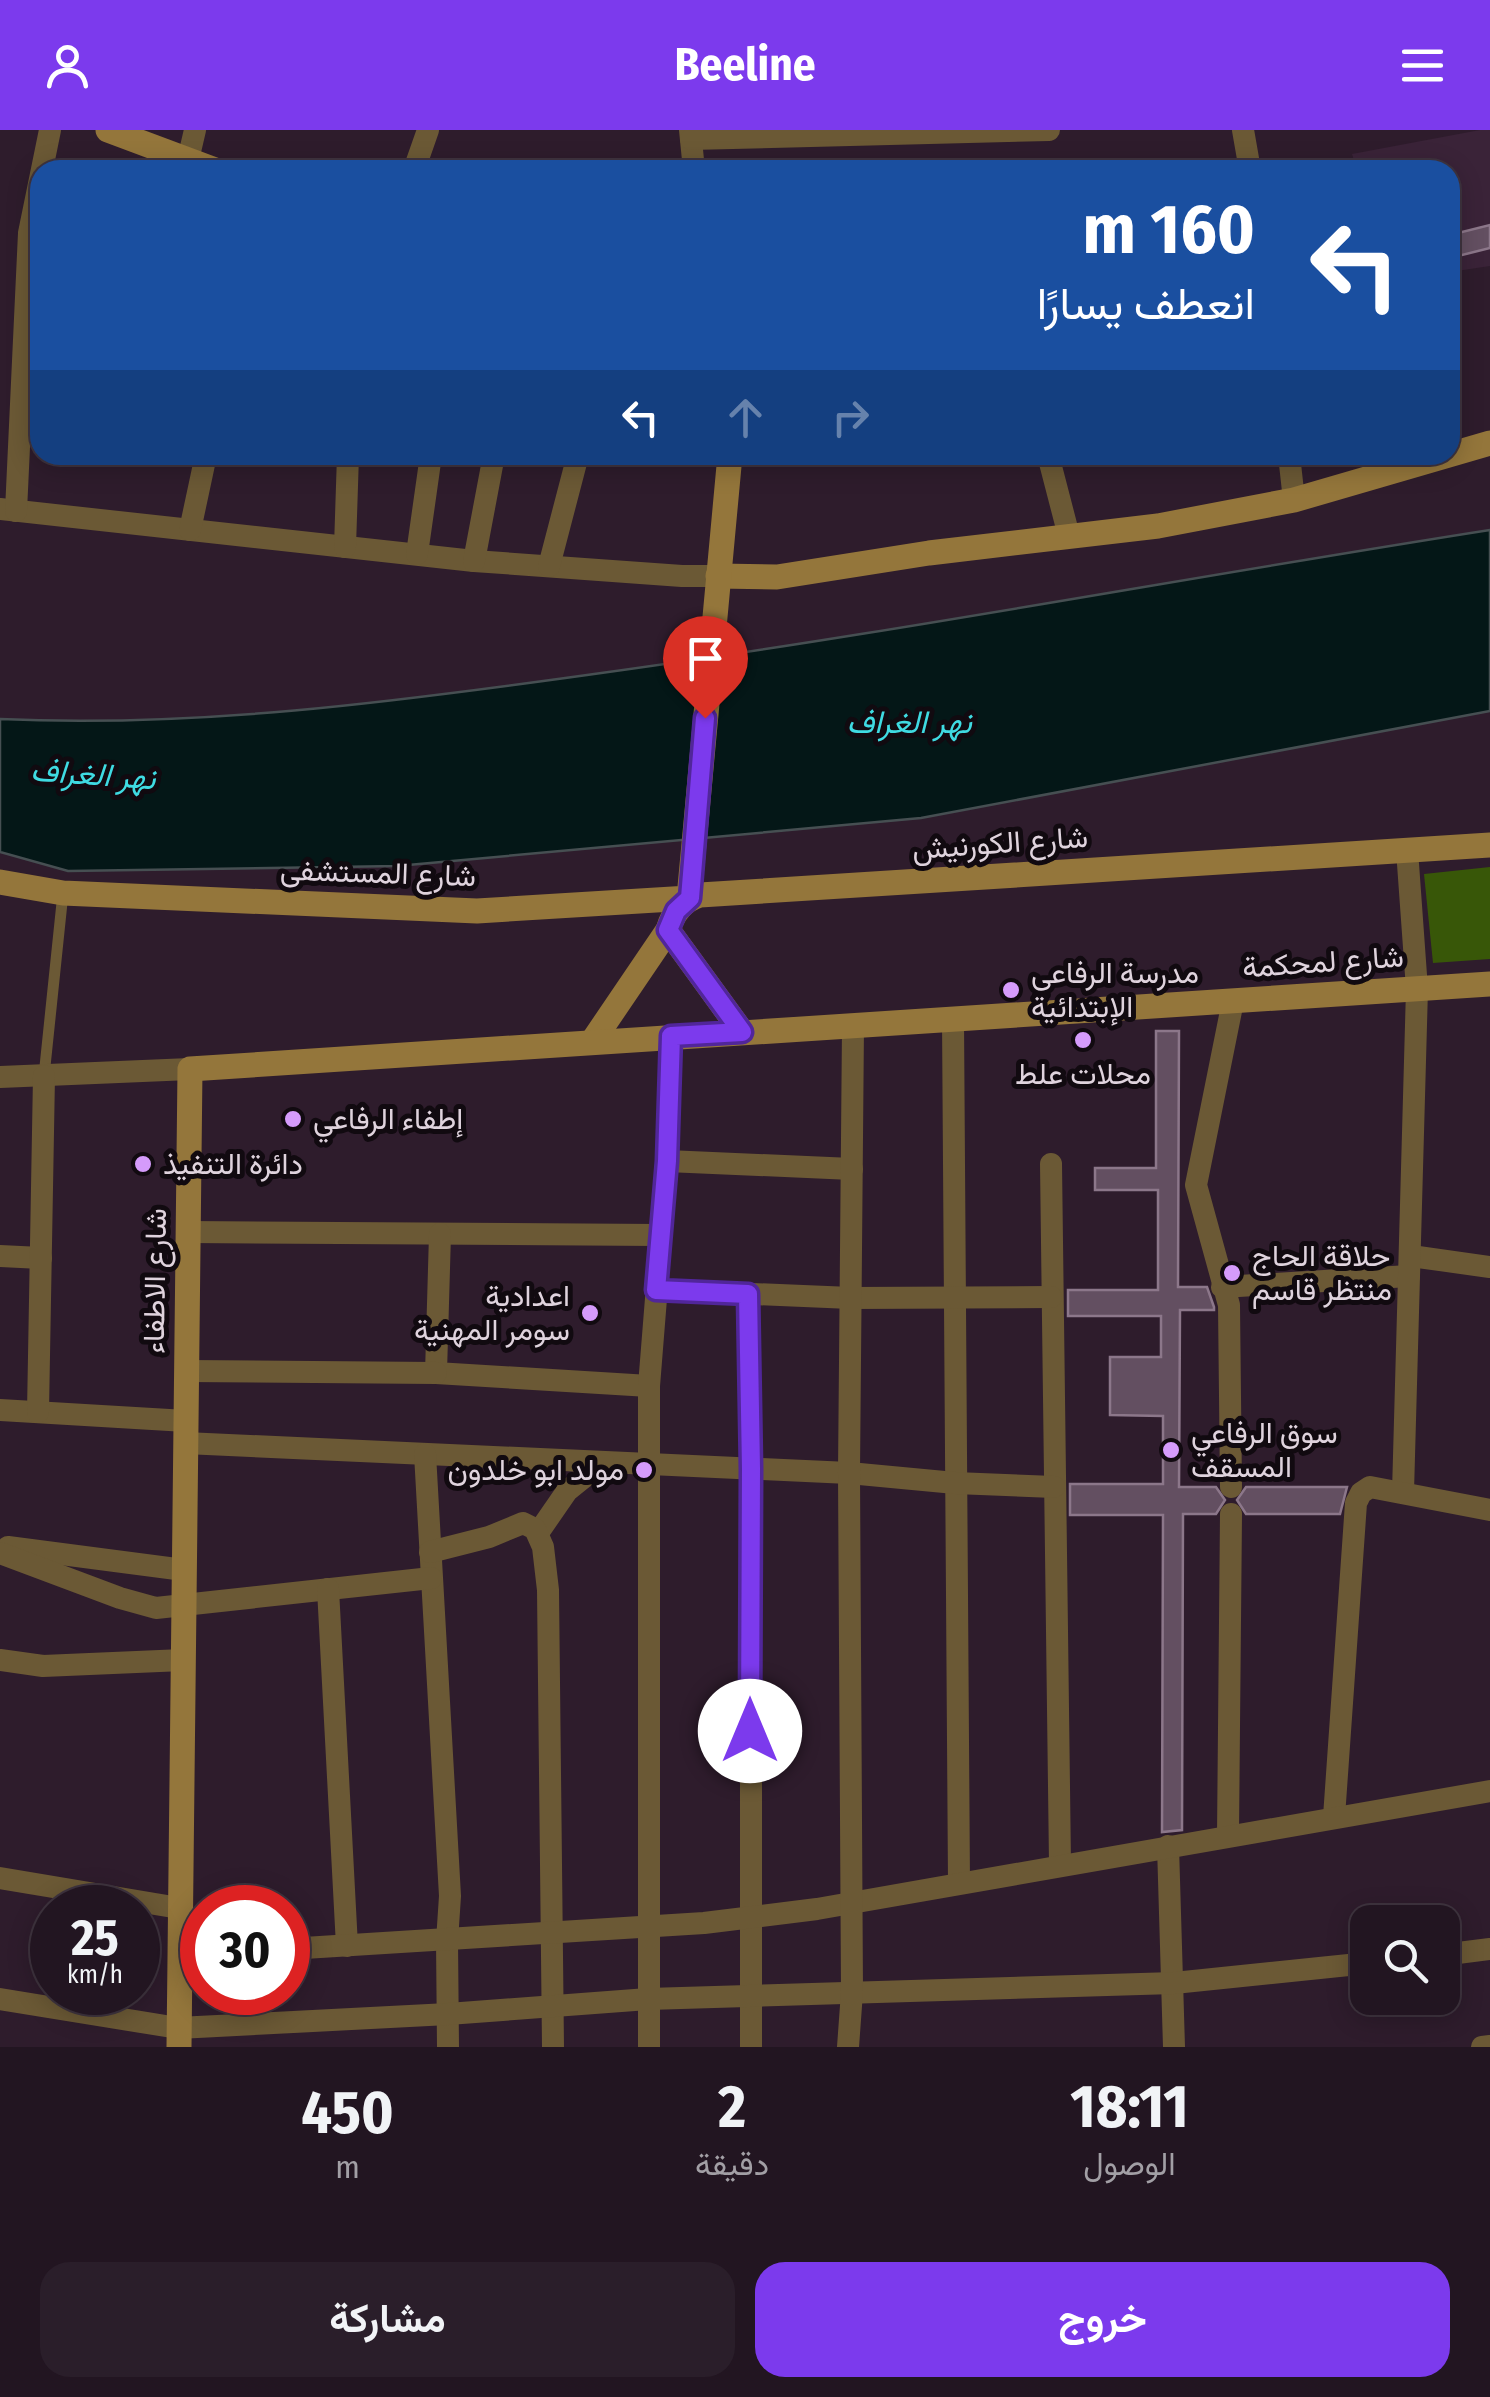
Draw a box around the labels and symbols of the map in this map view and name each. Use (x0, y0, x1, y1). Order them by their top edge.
pin (663, 616, 748, 719)
water label: نهر الغراف (846, 703, 973, 742)
water label: نهر الغراف (29, 751, 159, 798)
street label: شارع الكورنيش (911, 819, 1089, 869)
street label: شارع المستشفى (279, 852, 477, 896)
street label: شارع لمحكمة (1241, 938, 1405, 988)
place label: مدرسة الرفاعي الإبتدائية (1031, 955, 1199, 1026)
marker: مدرسة الرفاعي الإبتدائية (1000, 979, 1022, 1001)
marker: محلات علط (1072, 1029, 1094, 1051)
place label: محلات علط (1015, 1056, 1151, 1092)
place label: إطفاء الرفاعي (313, 1101, 463, 1143)
marker: إطفاء الرفاعي (282, 1108, 304, 1130)
place label: دائرة التنفيذ (163, 1146, 303, 1182)
marker: دائرة التنفيذ (132, 1153, 154, 1175)
street label: شارع الاطفاء (136, 1208, 176, 1354)
place label: حلاقة الحاج منتظر قاسم (1252, 1238, 1392, 1309)
marker: حلاقة الحاج منتظر قاسم (1221, 1262, 1243, 1284)
place label: اعدادية سومر المهنية (414, 1278, 570, 1348)
marker: اعدادية سومر المهنية (579, 1302, 601, 1324)
place label: سوق الرفاعي المسقف (1191, 1415, 1338, 1485)
marker: سوق الرفاعي المسقف (1160, 1439, 1182, 1461)
place label: مولد ابو خلدون (448, 1452, 624, 1488)
marker: مولد ابو خلدون (633, 1459, 655, 1481)
position arrow (698, 1679, 802, 1783)
speed limit sign: 30 (180, 1885, 310, 2015)

